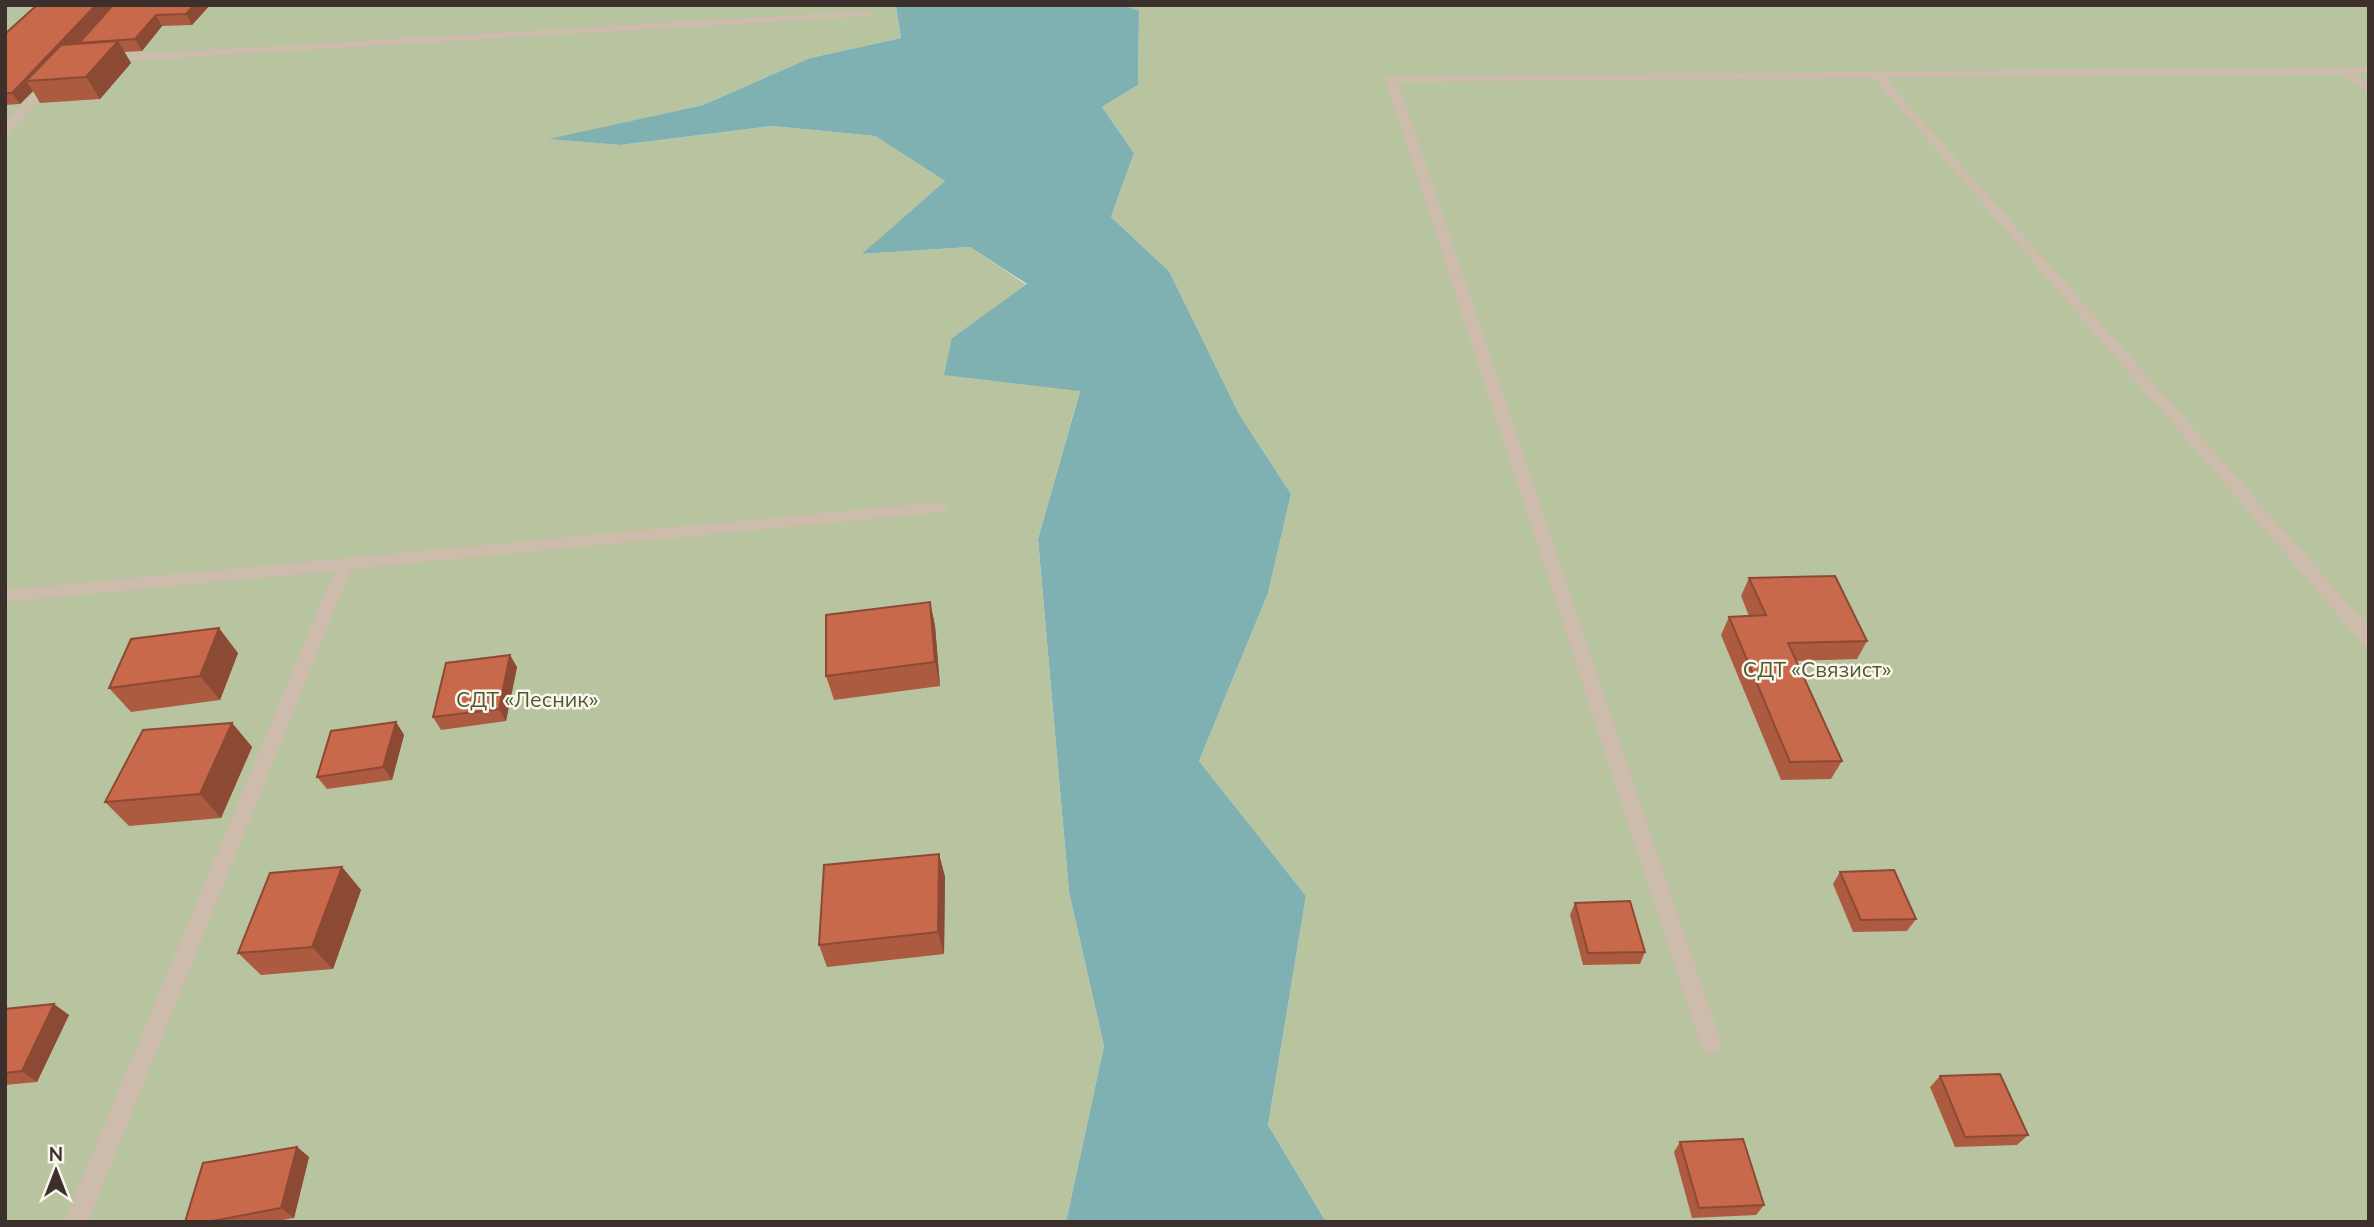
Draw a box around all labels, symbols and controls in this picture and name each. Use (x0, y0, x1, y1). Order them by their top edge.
park label: СДТ «Связист» (1743, 656, 1891, 682)
park label: СДТ «Лесник» (456, 686, 598, 712)
north arrow (21, 1136, 91, 1206)
text: N (49, 1142, 63, 1166)

